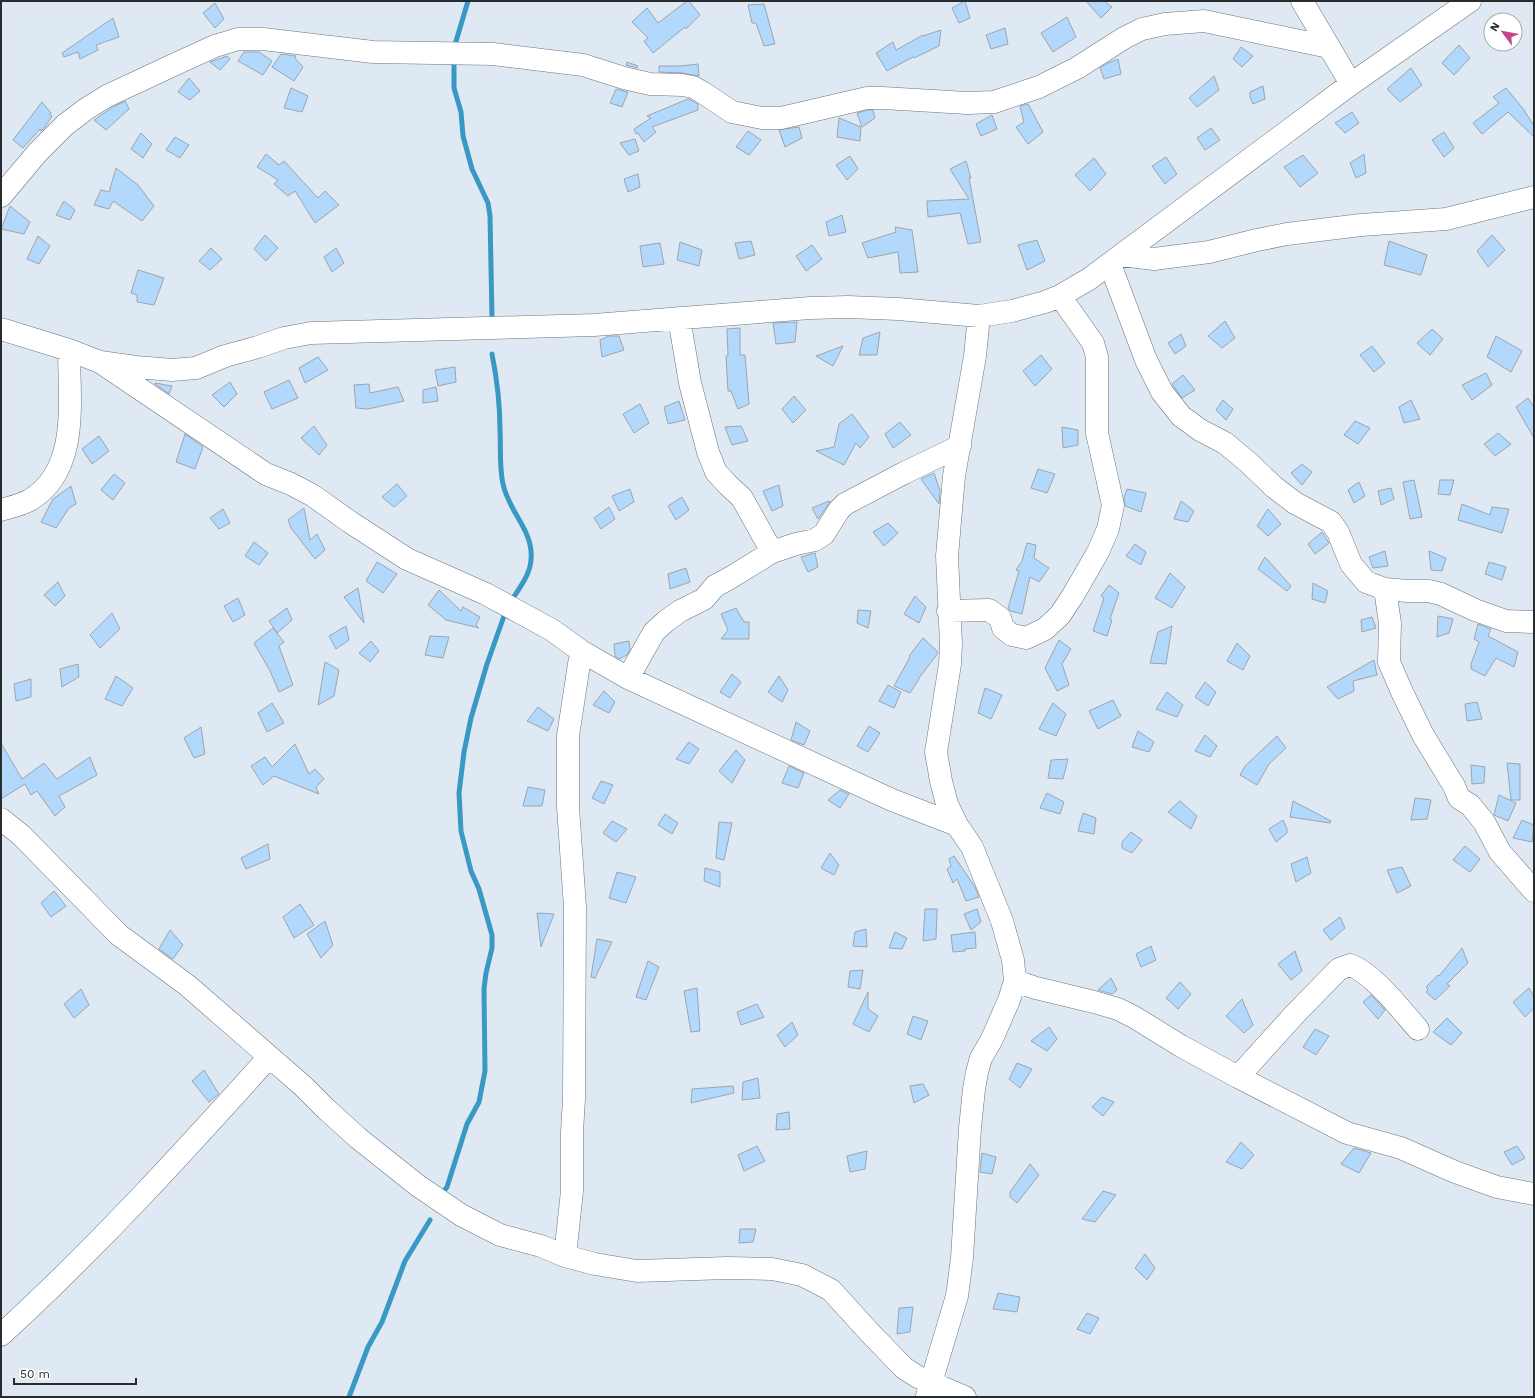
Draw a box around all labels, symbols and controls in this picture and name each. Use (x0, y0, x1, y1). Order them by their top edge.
north arrow (1483, 12, 1523, 52)
text: N (1487, 20, 1503, 34)
scale bar (14, 1360, 136, 1386)
text: 50 m (20, 1367, 50, 1381)

